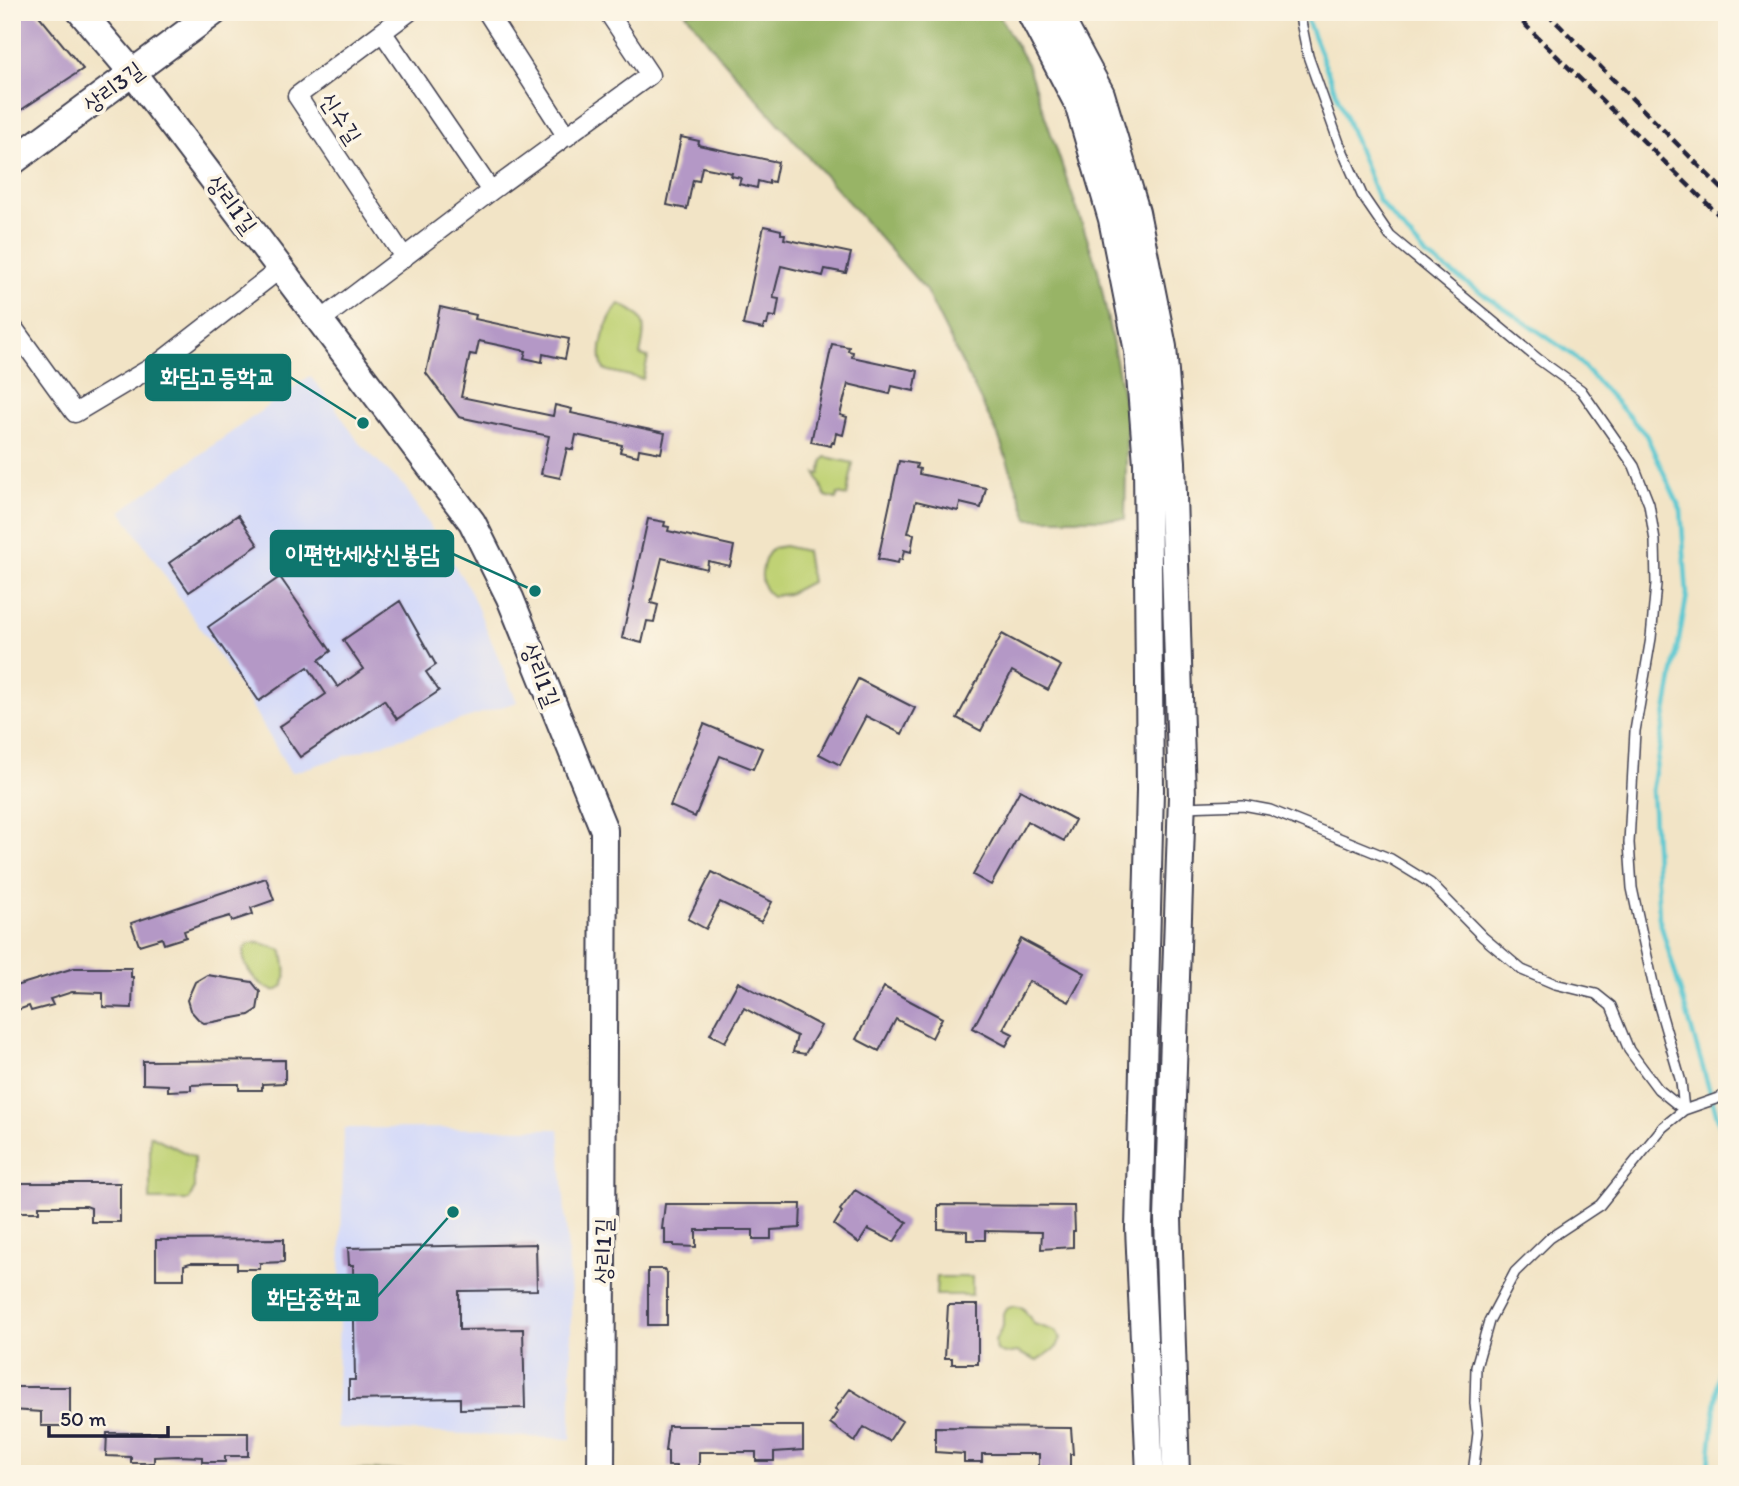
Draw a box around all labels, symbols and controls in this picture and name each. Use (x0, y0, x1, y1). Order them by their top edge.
street label: 상리3길 (77, 55, 149, 119)
street label: 신수길 (314, 87, 368, 149)
street label: 상리1길 (201, 169, 263, 239)
callout: 화담고등학교 (146, 355, 290, 400)
text: 화담고등학교 (160, 362, 276, 391)
callout: 이편한세상신봉담 (271, 531, 453, 576)
text: 이편한세상신봉담 (285, 539, 440, 568)
street label: 상리1길 (516, 639, 566, 711)
street label: 상리1길 (588, 1218, 618, 1284)
callout: 화담중학교 (253, 1275, 377, 1320)
text: 화담중학교 (267, 1283, 363, 1312)
scale bar (49, 1395, 168, 1439)
text: 50 m (60, 1406, 107, 1431)

